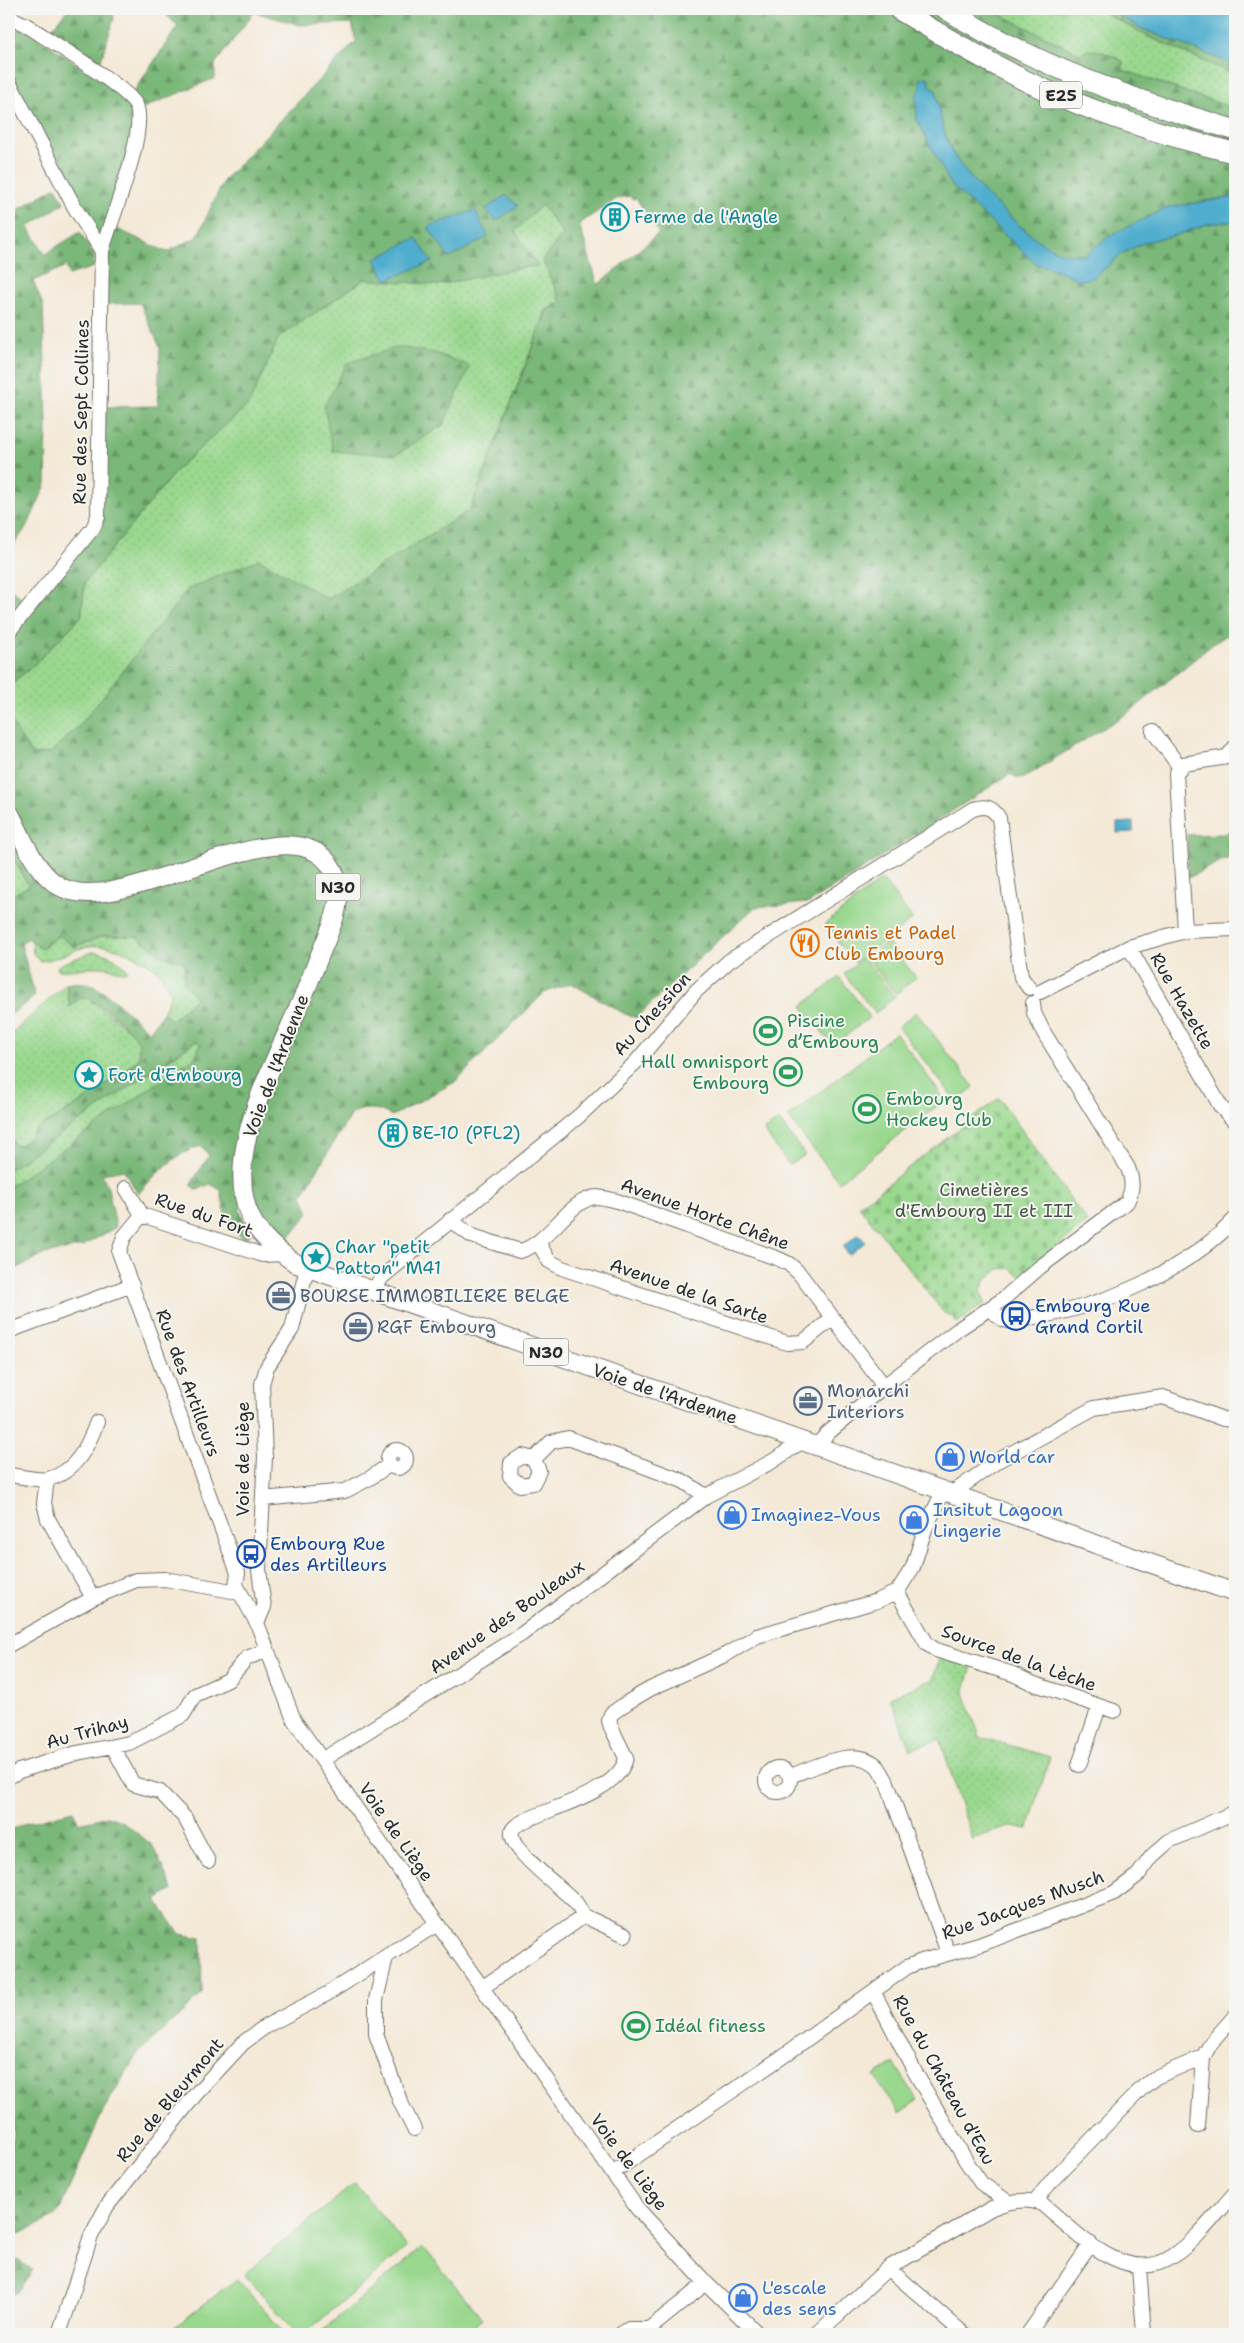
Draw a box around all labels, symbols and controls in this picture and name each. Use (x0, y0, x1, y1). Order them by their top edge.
road number: E25 (1040, 82, 1082, 108)
building icon: Ferme de l'Angle (600, 202, 630, 232)
place label: Ferme de l'Angle (634, 205, 778, 229)
street label: Rue des Sept Collines (67, 319, 95, 505)
road number: N30 (316, 874, 360, 900)
place label: Tennis et Padel Club Embourg (824, 921, 956, 966)
restaurant icon: Tennis et Padel Club Embourg (790, 928, 820, 958)
street label: Rue Hazette (1145, 948, 1219, 1054)
street label: Au Chession (608, 967, 696, 1061)
street label: Voie de l'Ardenne (238, 991, 314, 1141)
place label: Piscine d’Embourg (787, 1009, 879, 1054)
sports icon: Piscine d’Embourg (753, 1016, 783, 1046)
place label: Hall omnisport Embourg (641, 1050, 769, 1095)
sports icon: Hall omnisport Embourg (773, 1057, 803, 1087)
place icon: Fort d'Embourg (74, 1060, 104, 1090)
place label: Fort d'Embourg (108, 1063, 242, 1087)
place label: Embourg Hockey Club (886, 1087, 992, 1132)
sports icon: Embourg Hockey Club (852, 1094, 882, 1124)
building icon: BE-10 (PFL2) (378, 1118, 408, 1148)
place label: BE-10 (PFL2) (412, 1121, 520, 1145)
street label: Avenue Horte Chêne (617, 1172, 793, 1256)
park label: Cimetières d'Embourg II et III (895, 1178, 1073, 1223)
street label: Rue du Fort (152, 1187, 256, 1243)
place label: Char "petit Patton" M41 (335, 1235, 441, 1280)
place icon: Char "petit Patton" M41 (301, 1242, 331, 1272)
street label: Avenue de la Sarte (607, 1253, 771, 1329)
office icon: BOURSE IMMOBILIERE BELGE (266, 1281, 296, 1311)
place label: BOURSE IMMOBILIERE BELGE (300, 1284, 570, 1308)
place label: Embourg Rue Grand Cortil (1035, 1294, 1150, 1339)
bus stop icon: Embourg Rue Grand Cortil (1001, 1301, 1031, 1331)
street label: Rue des Artilleurs (150, 1306, 226, 1460)
office icon: RGF Embourg (343, 1312, 373, 1342)
place label: RGF Embourg (377, 1315, 496, 1339)
road number: N30 (524, 1338, 568, 1365)
street label: Voie de l'Ardenne (589, 1358, 741, 1430)
place label: Monarchi Interiors (827, 1379, 909, 1424)
office icon: Monarchi Interiors (793, 1386, 823, 1416)
street label: Voie de Liège (231, 1401, 255, 1517)
shop icon: World car (935, 1442, 965, 1472)
place label: World car (969, 1445, 1055, 1469)
place label: Insitut Lagoon Lingerie (933, 1498, 1063, 1543)
shop icon: Imaginez-Vous (717, 1500, 747, 1530)
place label: Imaginez-Vous (751, 1503, 881, 1527)
shop icon: Insitut Lagoon Lingerie (899, 1505, 929, 1535)
place label: Embourg Rue des Artilleurs (270, 1532, 387, 1577)
bus stop icon: Embourg Rue des Artilleurs (236, 1539, 266, 1569)
street label: Avenue des Bouleaux (425, 1554, 589, 1680)
street label: Source de la Lèche (938, 1619, 1100, 1697)
street label: Au Trihay (43, 1710, 131, 1754)
street label: Voie de Liège (353, 1778, 439, 1886)
street label: Rue Jacques Musch (939, 1865, 1107, 1945)
street label: Rue du Château d'Eau (887, 1991, 1001, 2169)
sports icon: Idéal fitness (621, 2011, 651, 2041)
place label: Idéal fitness (655, 2014, 766, 2038)
street label: Rue de Bleurmont (111, 2033, 229, 2167)
street label: Voie de Liège (585, 2109, 673, 2215)
place label: L'escale des sens (762, 2276, 837, 2321)
shop icon: L'escale des sens (728, 2283, 758, 2313)

